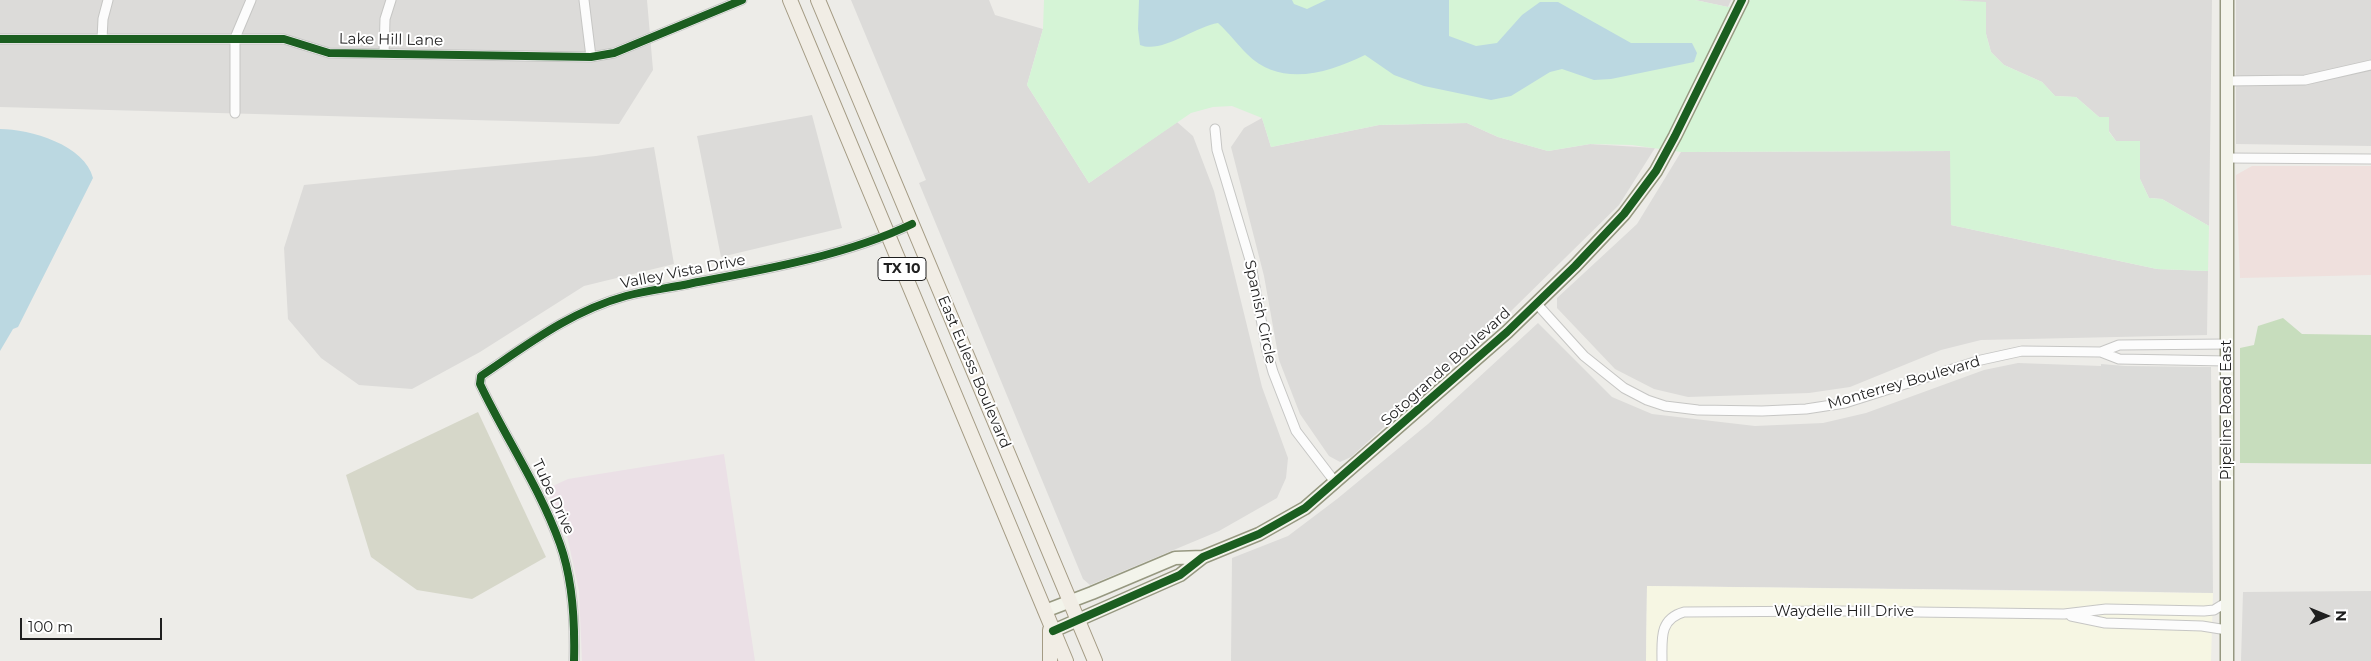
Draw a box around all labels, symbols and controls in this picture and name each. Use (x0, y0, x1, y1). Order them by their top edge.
street label: Lake Hill Lane (339, 30, 443, 50)
street label: Valley Vista Drive (619, 251, 747, 293)
road number: TX 10 (878, 258, 926, 280)
street label: Spanish Circle (1240, 258, 1280, 366)
street label: East Euless Boulevard (934, 293, 1014, 451)
street label: Sotogrande Boulevard (1378, 304, 1514, 430)
street label: Pipeline Road East (2218, 340, 2236, 480)
street label: Monterrey Boulevard (1826, 353, 1982, 413)
street label: Tube Drive (528, 457, 578, 537)
north arrow (2301, 591, 2351, 641)
street label: Waydelle Hill Drive (1774, 603, 1914, 621)
scale bar (22, 608, 165, 640)
text: N (2332, 610, 2350, 622)
text: 100 m (28, 617, 73, 636)

